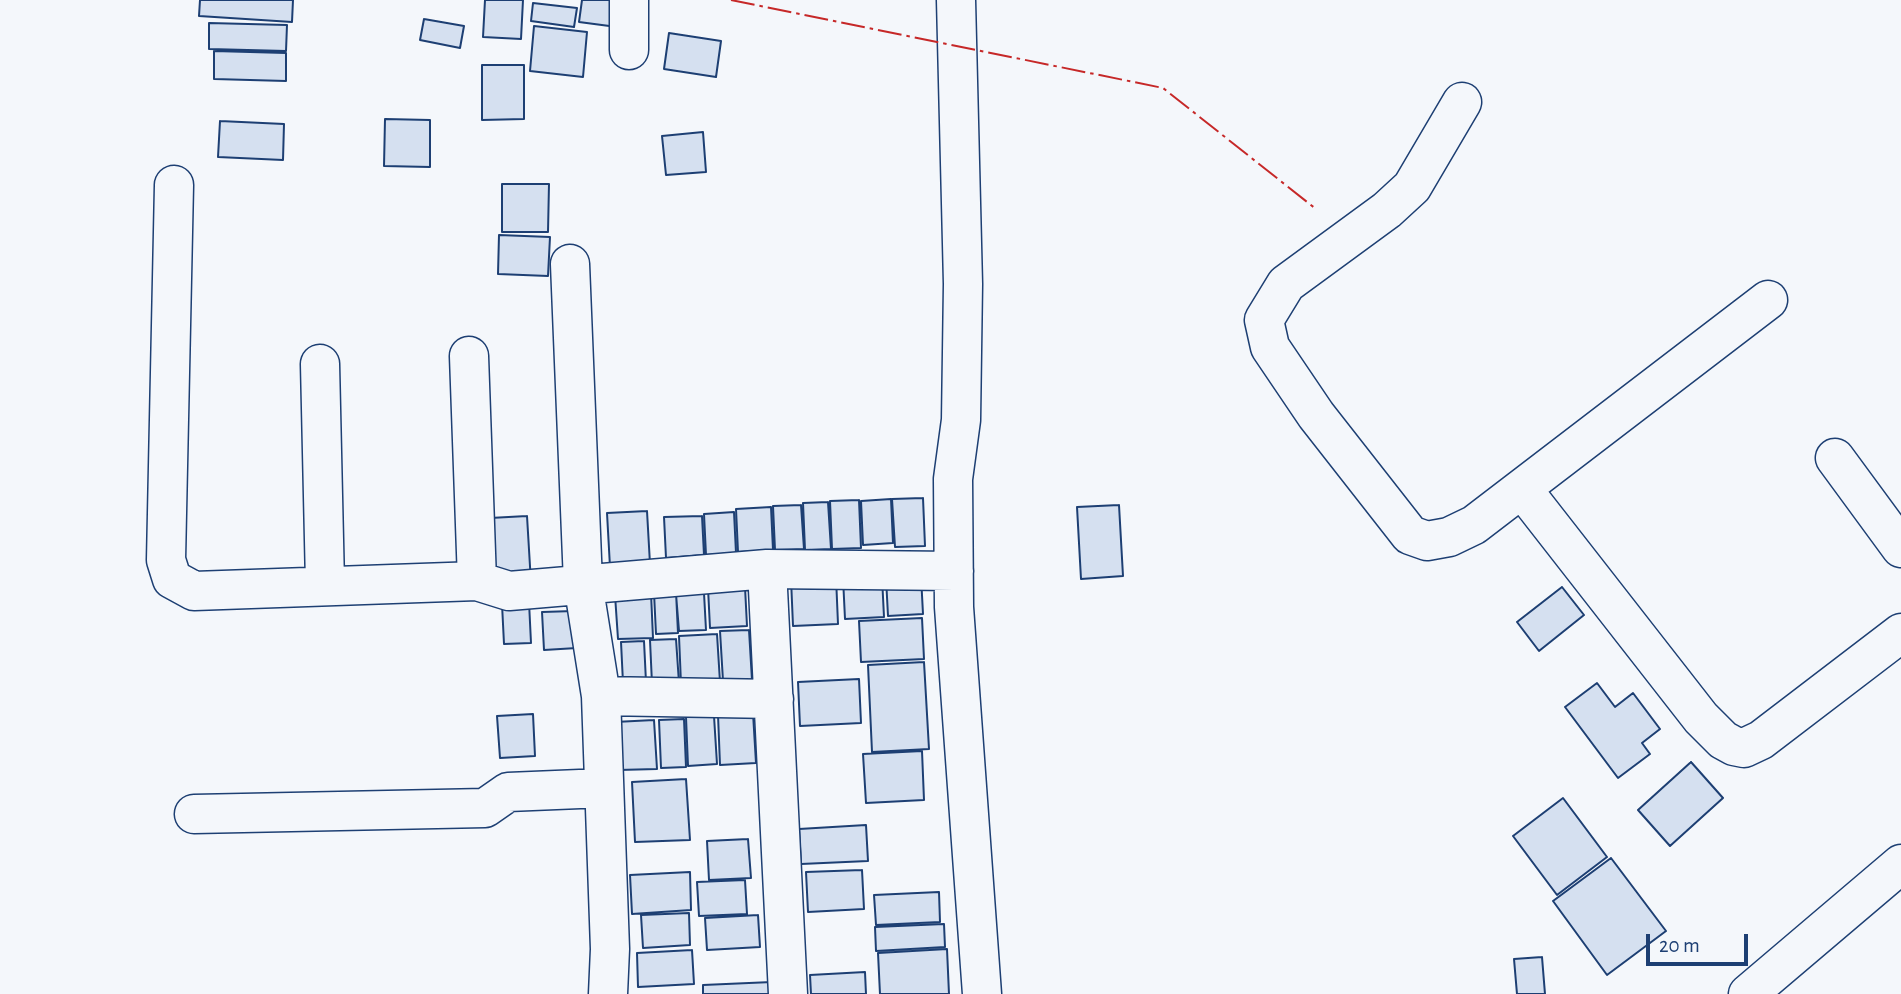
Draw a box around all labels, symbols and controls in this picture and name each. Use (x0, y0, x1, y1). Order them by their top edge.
scale bar (1649, 920, 1750, 964)
text: 20 m (1659, 935, 1700, 956)

